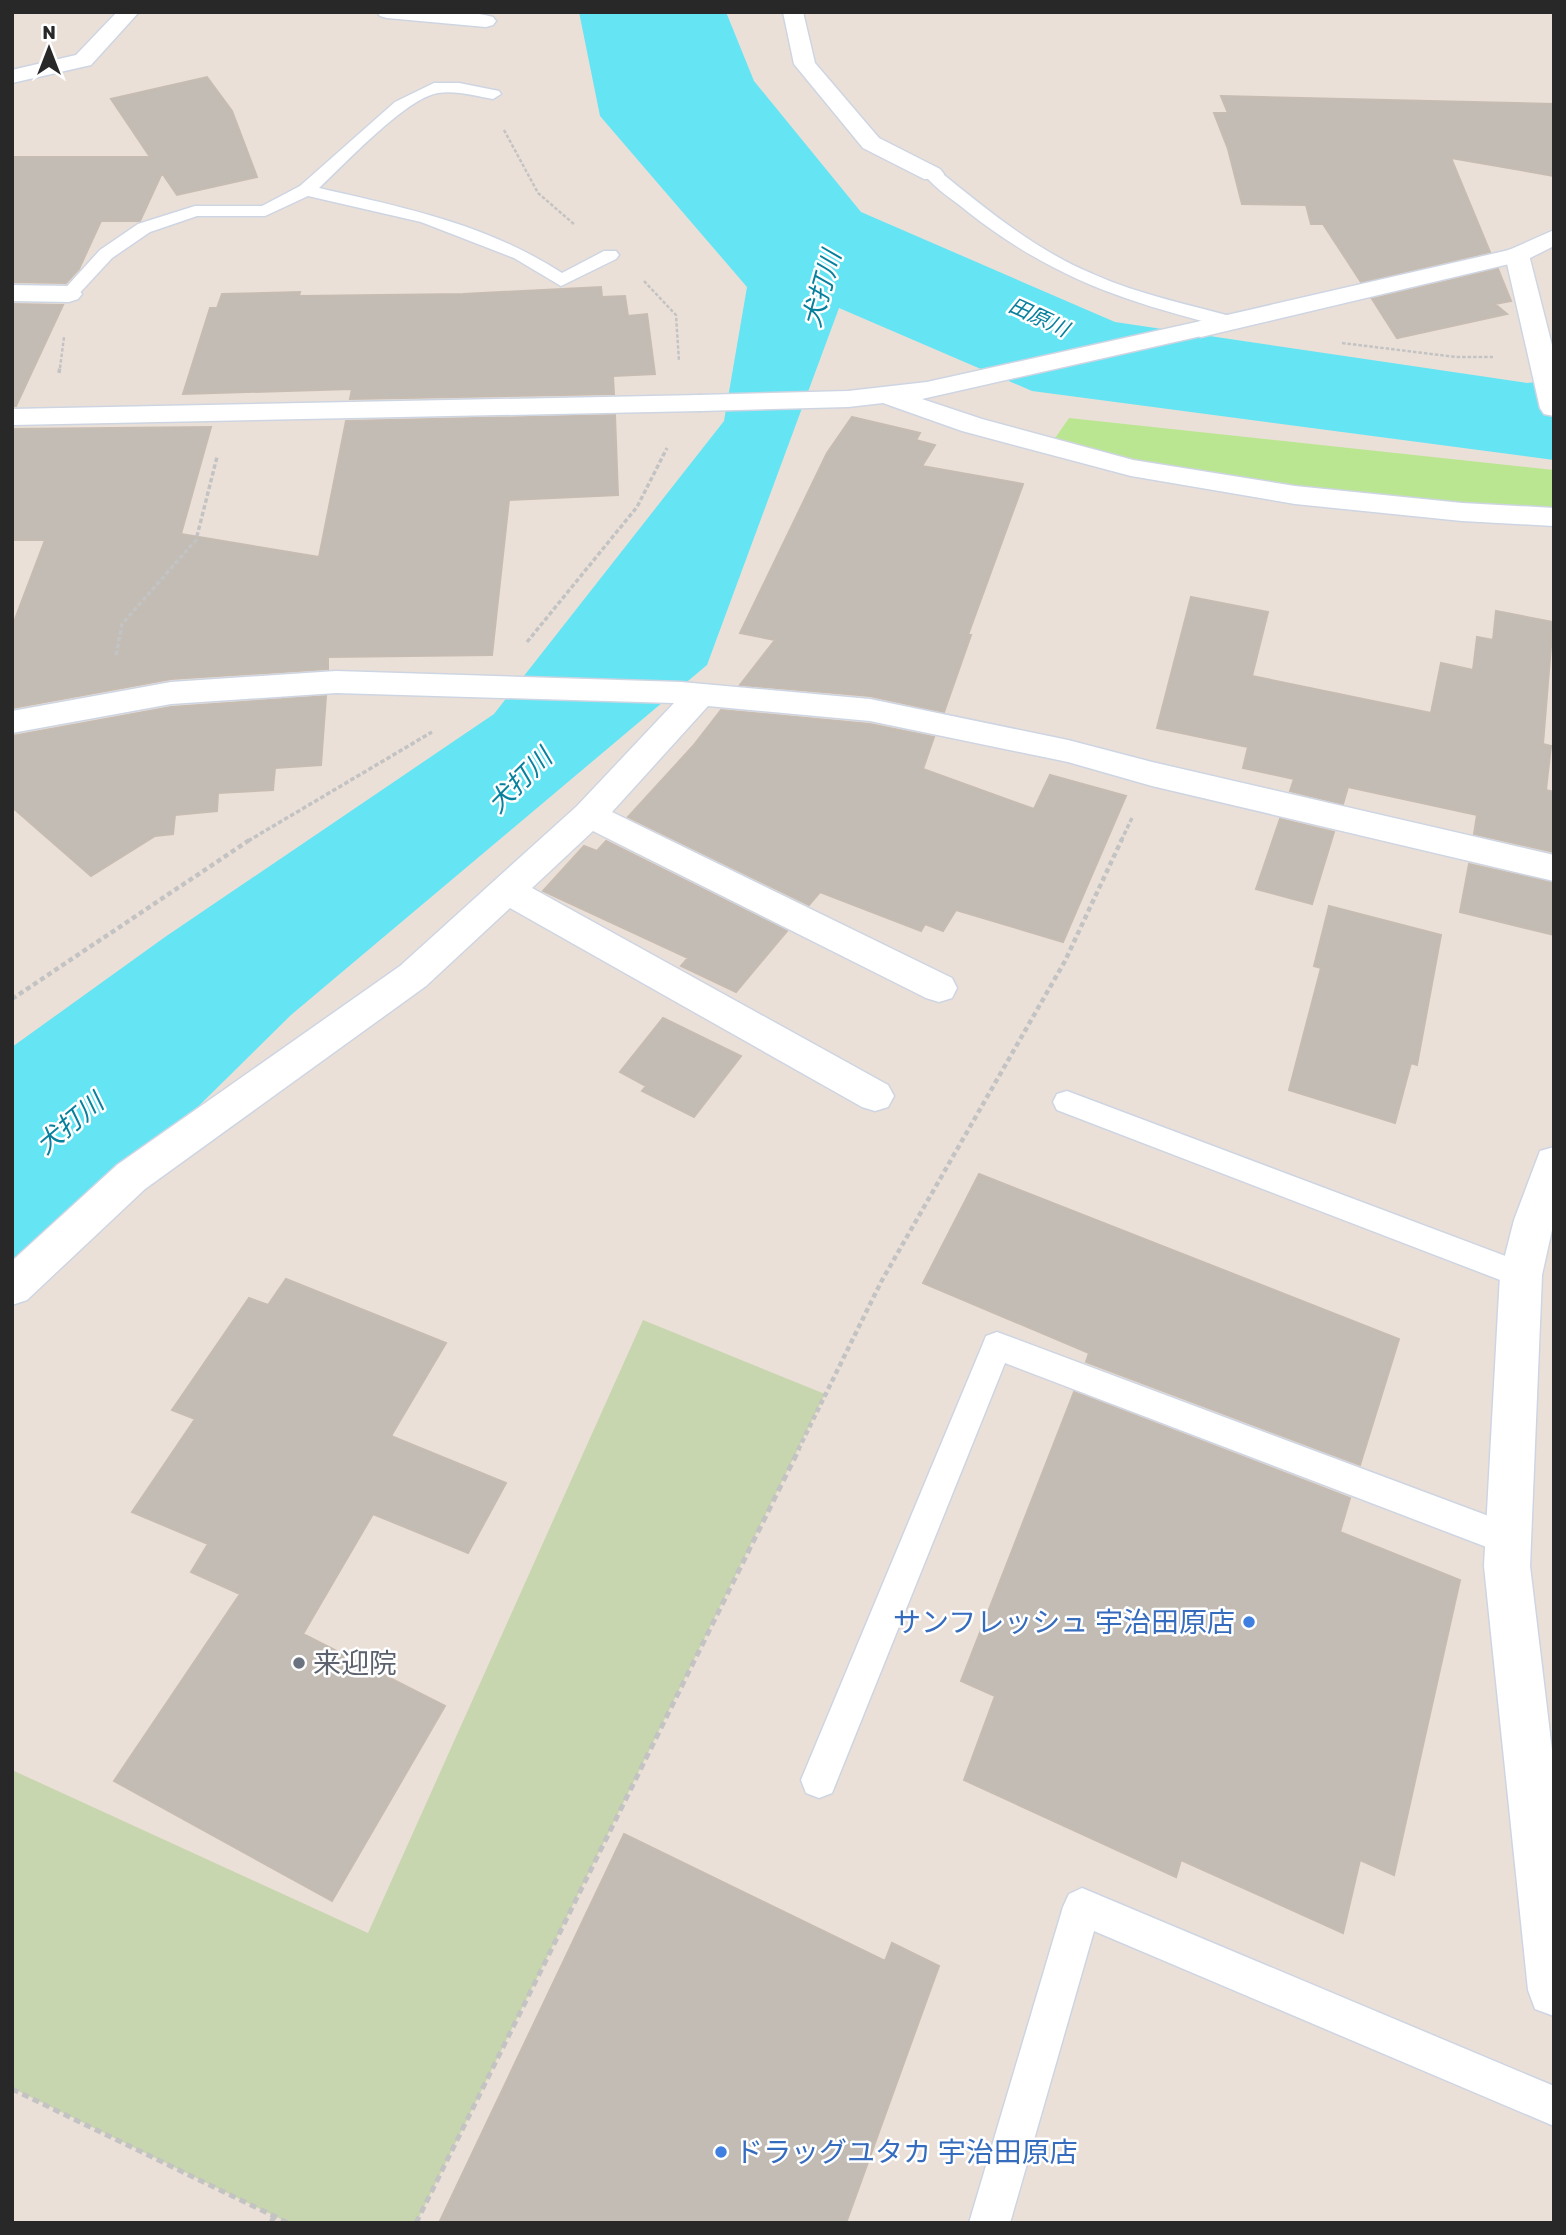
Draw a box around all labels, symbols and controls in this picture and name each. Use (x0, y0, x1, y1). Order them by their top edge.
north arrow (14, 14, 84, 84)
text: N (42, 21, 56, 44)
water label: 犬打川 (796, 244, 848, 331)
water label: 田原川 (1005, 292, 1075, 342)
water label: 犬打川 (481, 740, 561, 820)
water label: 犬打川 (30, 1085, 112, 1161)
place label: サンフレッシュ 宇治田原店 (893, 1606, 1235, 1639)
marker: サンフレッシュ 宇治田原店 (1241, 1614, 1257, 1630)
place label: 来迎院 (313, 1647, 397, 1680)
marker: 来迎院 (291, 1655, 307, 1671)
place label: ドラッグユタカ 宇治田原店 (735, 2136, 1078, 2169)
marker: ドラッグユタカ 宇治田原店 (713, 2144, 729, 2160)

